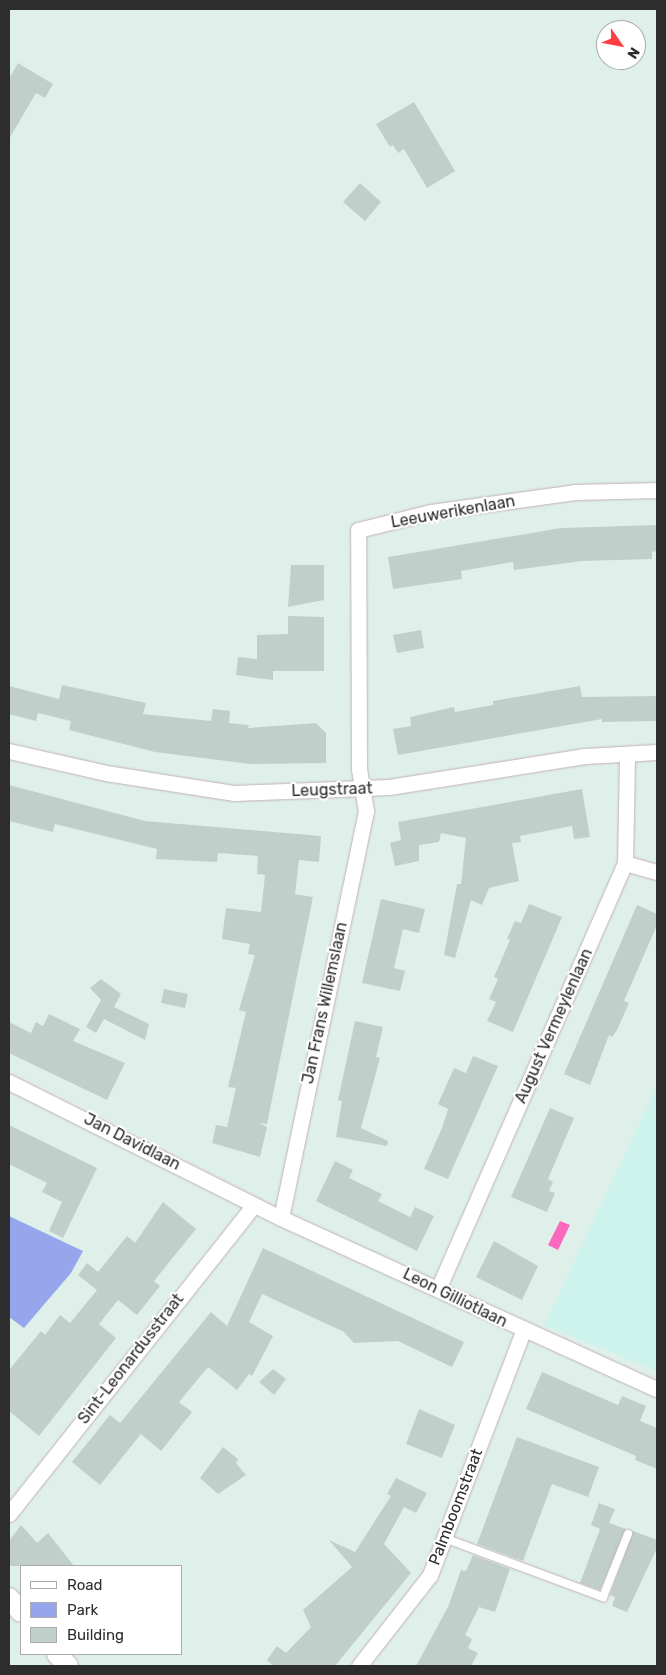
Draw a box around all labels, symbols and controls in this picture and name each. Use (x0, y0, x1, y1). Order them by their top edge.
north arrow (596, 20, 646, 70)
text: N (623, 44, 643, 62)
street label: Leeuwerikenlaan (389, 492, 517, 532)
street label: Leugstraat (291, 779, 373, 801)
street label: Jan Frans Willemslaan (298, 920, 352, 1086)
street label: August Vermeylenlaan (511, 945, 597, 1107)
street label: Jan Davidlaan (81, 1109, 183, 1175)
street label: Leon Gilliotlaan (400, 1264, 510, 1332)
street label: Sint-Leonardusstraat (74, 1290, 188, 1428)
street label: Palmboomstraat (425, 1446, 487, 1568)
legend (20, 1565, 182, 1655)
text: Road (67, 1576, 103, 1594)
text: Park (67, 1601, 98, 1619)
text: Building (67, 1626, 124, 1644)

